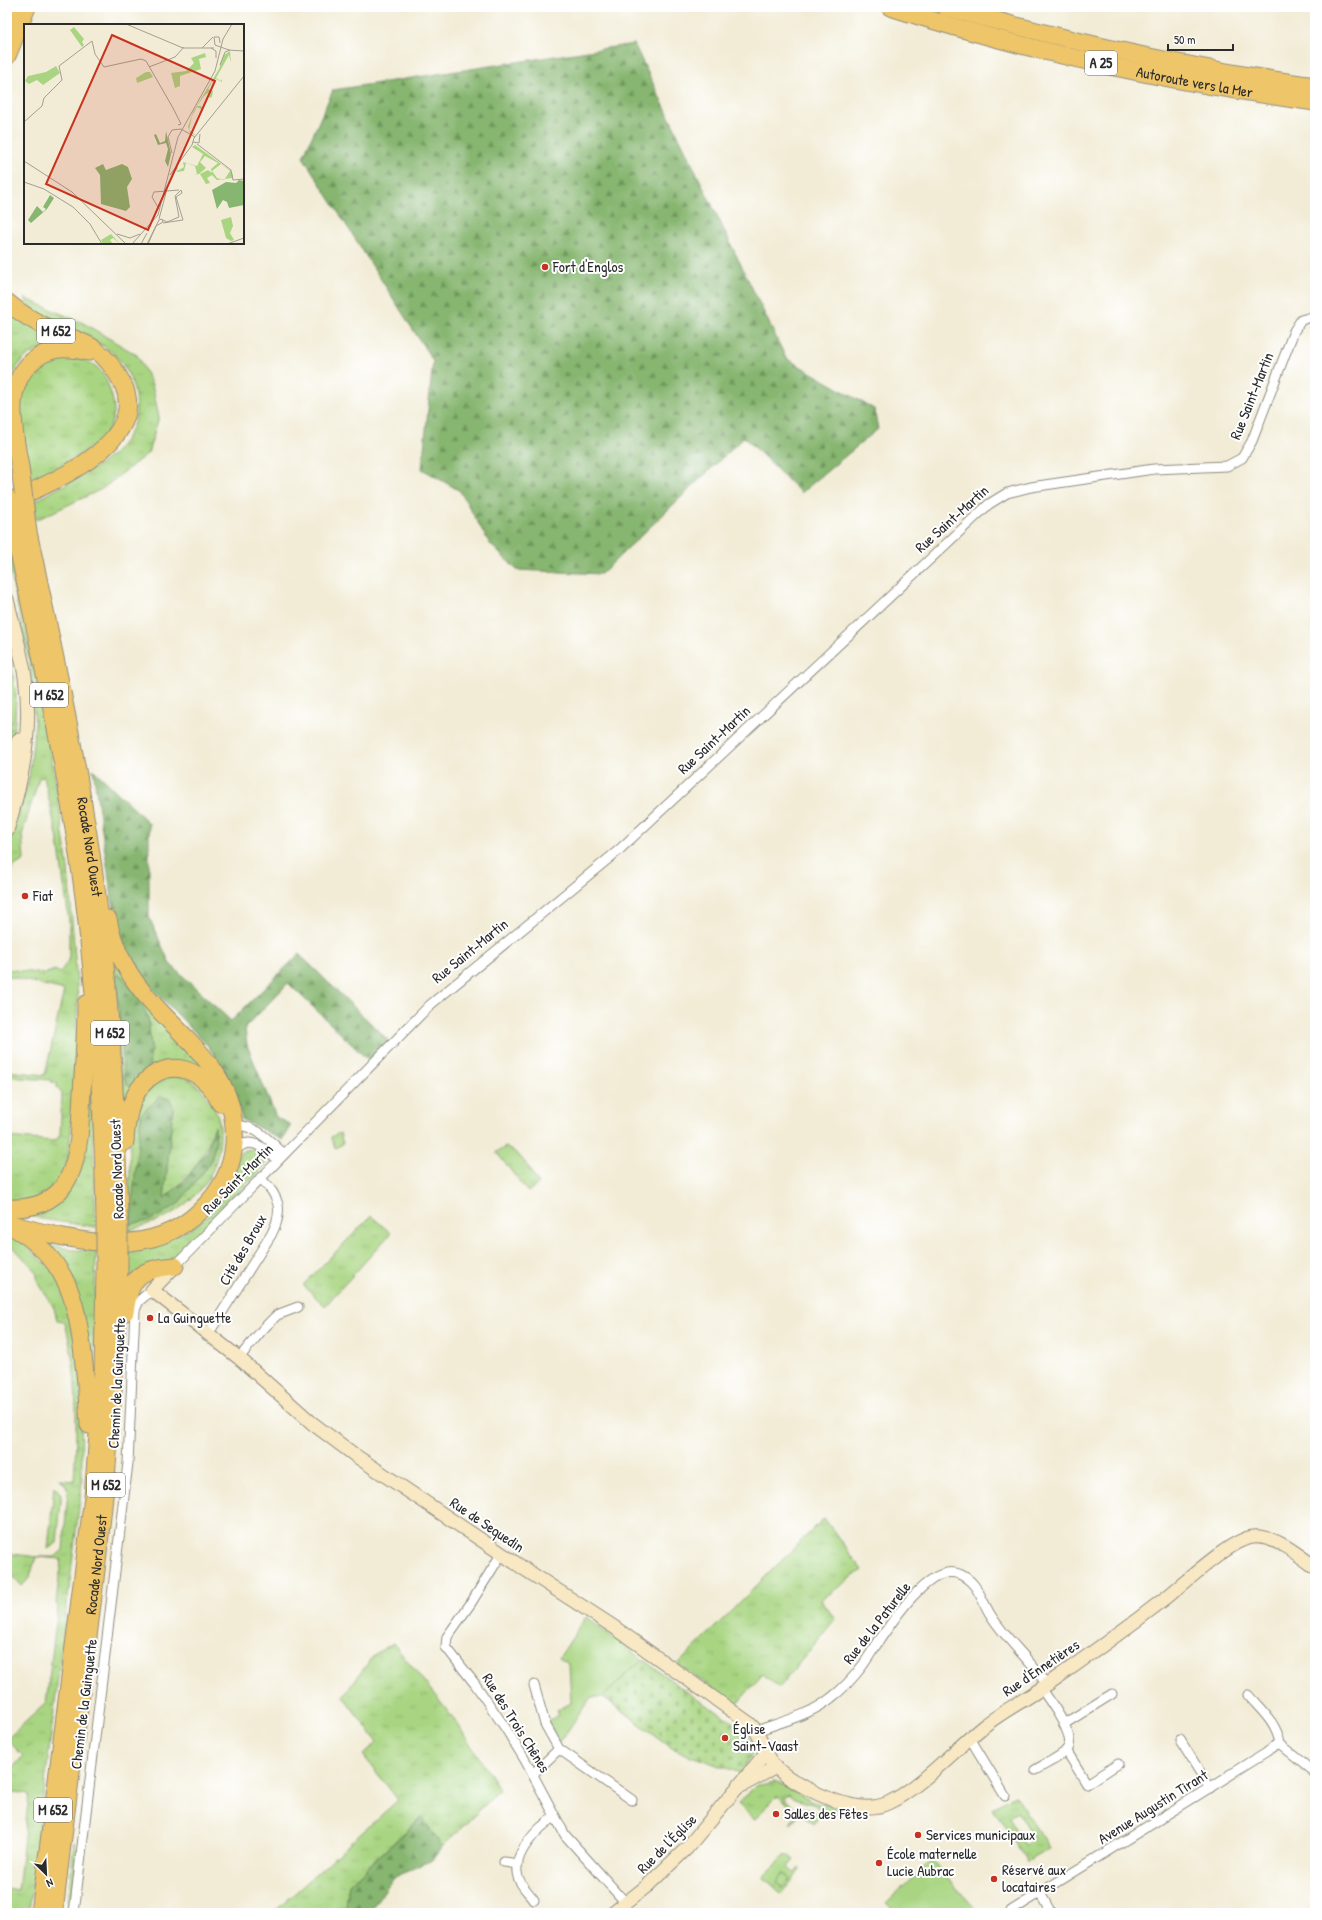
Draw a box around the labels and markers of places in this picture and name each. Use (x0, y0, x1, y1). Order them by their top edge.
place label: Fort d'Englos (552, 256, 623, 277)
marker: Fort d'Englos (540, 262, 550, 272)
place label: Fiat (32, 885, 54, 906)
marker: Fiat (20, 891, 30, 901)
place label: La Guinguette (158, 1307, 231, 1328)
marker: La Guinguette (145, 1313, 155, 1323)
place label: Église Saint-Vaast (733, 1718, 799, 1756)
marker: Église Saint-Vaast (720, 1733, 730, 1743)
place label: Salles des Fêtes (784, 1803, 868, 1824)
marker: Salles des Fêtes (771, 1809, 781, 1819)
place label: Services municipaux (926, 1824, 1036, 1845)
marker: Services municipaux (913, 1830, 923, 1840)
place label: École maternelle Lucie Aubrac (887, 1843, 977, 1881)
marker: École maternelle Lucie Aubrac (874, 1858, 884, 1868)
place label: Réservé aux locataires (1002, 1859, 1067, 1897)
marker: Réservé aux locataires (989, 1874, 999, 1884)

